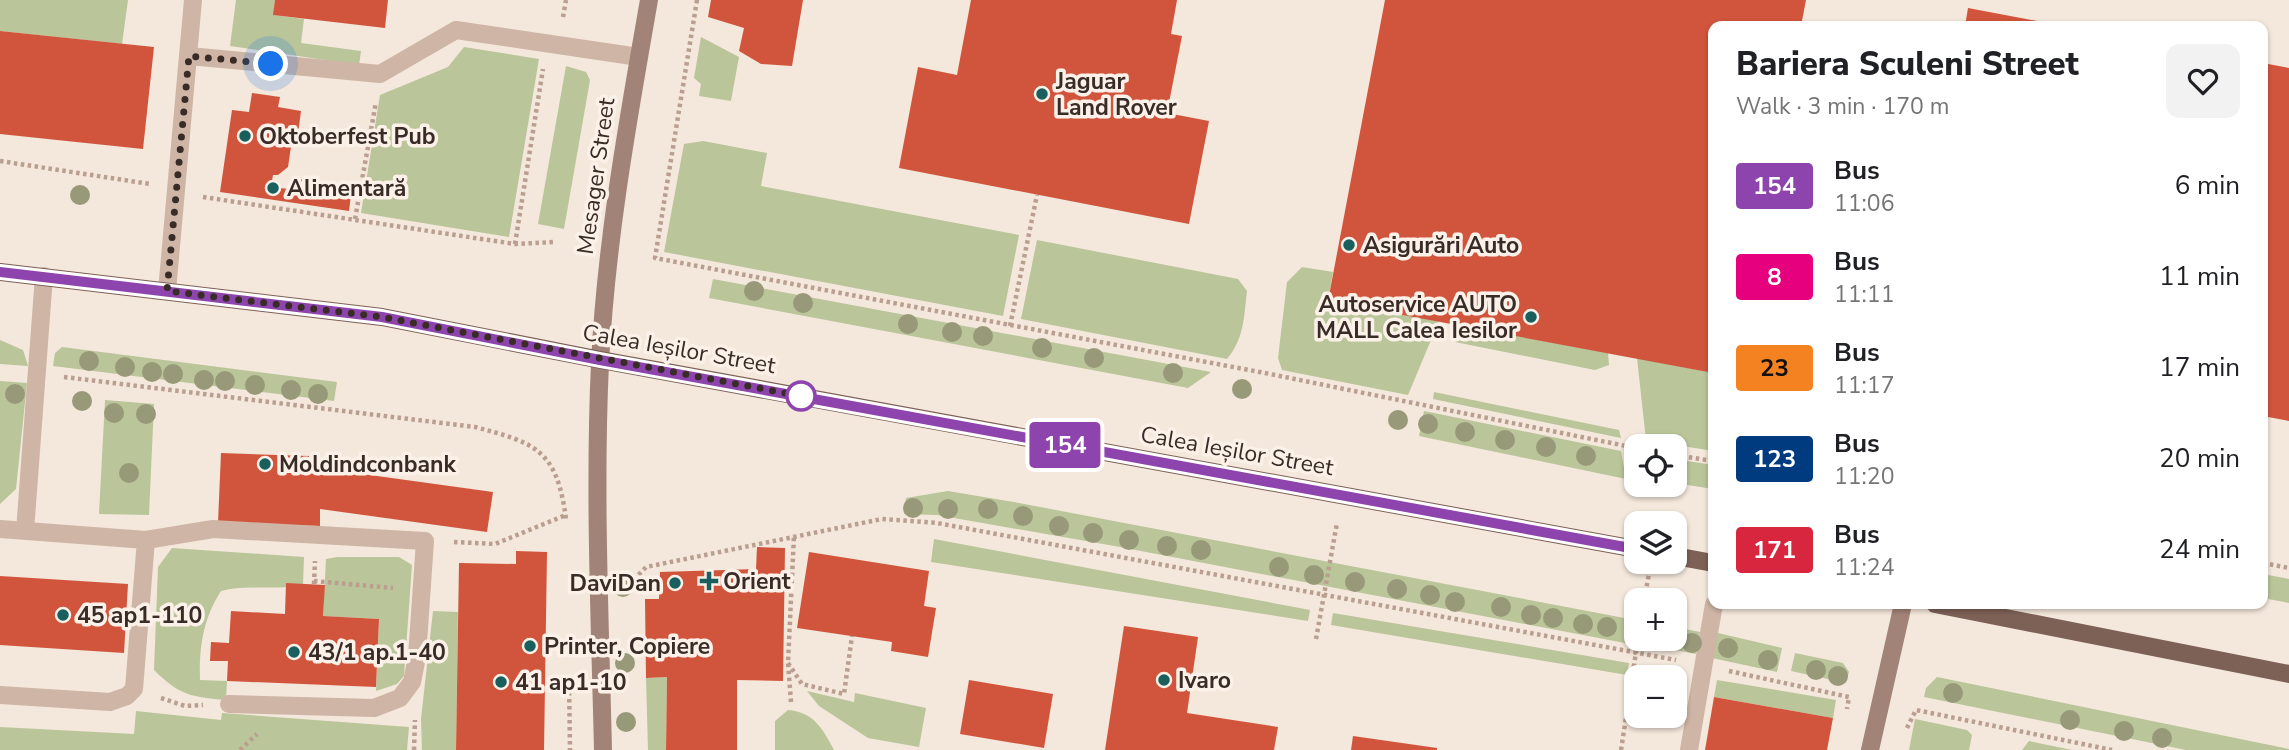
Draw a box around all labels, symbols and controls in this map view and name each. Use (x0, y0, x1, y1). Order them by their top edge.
text: Bariera Sculeni Street (1736, 42, 2079, 87)
button: heart (2166, 44, 2240, 118)
your location (253, 46, 288, 81)
place label: Jaguar Land Rover (1055, 66, 1177, 123)
marker: Jaguar Land Rover (1034, 86, 1050, 102)
text: Walk · 3 min · 170 m (1736, 91, 1949, 122)
street label: Mesager Street (570, 95, 622, 256)
place label: Oktoberfest Pub (259, 121, 436, 152)
marker: Oktoberfest Pub (237, 128, 253, 144)
text: Bus (1834, 153, 1880, 188)
text: 6 min (2175, 168, 2240, 203)
text: 154 (1753, 170, 1796, 202)
place label: Alimentară (287, 173, 406, 204)
marker: Alimentară (265, 180, 281, 196)
text: 11:06 (1834, 188, 1894, 219)
place label: Asigurări Auto (1363, 230, 1519, 261)
marker: Asigurări Auto (1341, 237, 1357, 253)
text: Bus (1834, 244, 1880, 279)
text: 11 min (2159, 259, 2240, 294)
text: 8 (1767, 261, 1782, 293)
text: 11:11 (1834, 279, 1894, 310)
place label: Autoservice AUTO MALL Calea Iesilor (1316, 289, 1517, 346)
marker: Autoservice AUTO MALL Calea Iesilor (1523, 309, 1539, 325)
street label: Calea Ieșilor Street (580, 317, 779, 381)
text: Bus (1834, 335, 1880, 370)
text: 17 min (2159, 350, 2240, 385)
text: 23 (1760, 352, 1789, 384)
text: 11:17 (1834, 370, 1894, 401)
unlabelled marker (786, 381, 816, 411)
street label: Calea Ieșilor Street (1138, 419, 1337, 483)
line badge: 154 (1025, 422, 1105, 468)
text: Bus (1834, 426, 1880, 461)
text: 154 (1043, 429, 1087, 461)
map controls (1624, 434, 1687, 728)
button: locate (1624, 434, 1687, 497)
text: 20 min (2159, 441, 2240, 476)
text: 123 (1753, 443, 1796, 475)
place label: Moldindconbank (279, 449, 457, 480)
marker: Moldindconbank (257, 456, 273, 472)
text: 11:20 (1834, 461, 1894, 492)
button: layers (1624, 511, 1687, 574)
text: Bus (1834, 517, 1880, 552)
text: 24 min (2159, 532, 2240, 567)
text: 171 (1753, 534, 1796, 566)
text: 11:24 (1834, 552, 1894, 583)
place label: Orient (723, 566, 791, 597)
place label: DaviDan (569, 568, 661, 599)
marker: Orient (701, 573, 717, 589)
marker: DaviDan (667, 575, 683, 591)
button: + (1624, 588, 1687, 651)
place label: 45 ap1-110 (77, 600, 202, 631)
marker: 45 ap1-110 (55, 607, 71, 623)
place label: Printer, Copiere (544, 631, 710, 662)
place label: 43/1 ap.1-40 (308, 637, 446, 668)
marker: Printer, Copiere (522, 638, 538, 654)
marker: 43/1 ap.1-40 (286, 644, 302, 660)
place label: Ivaro (1178, 665, 1231, 696)
button: − (1624, 665, 1687, 728)
place label: 41 ap1-10 (515, 667, 627, 698)
marker: Ivaro (1156, 672, 1172, 688)
marker: 41 ap1-10 (493, 674, 509, 690)

